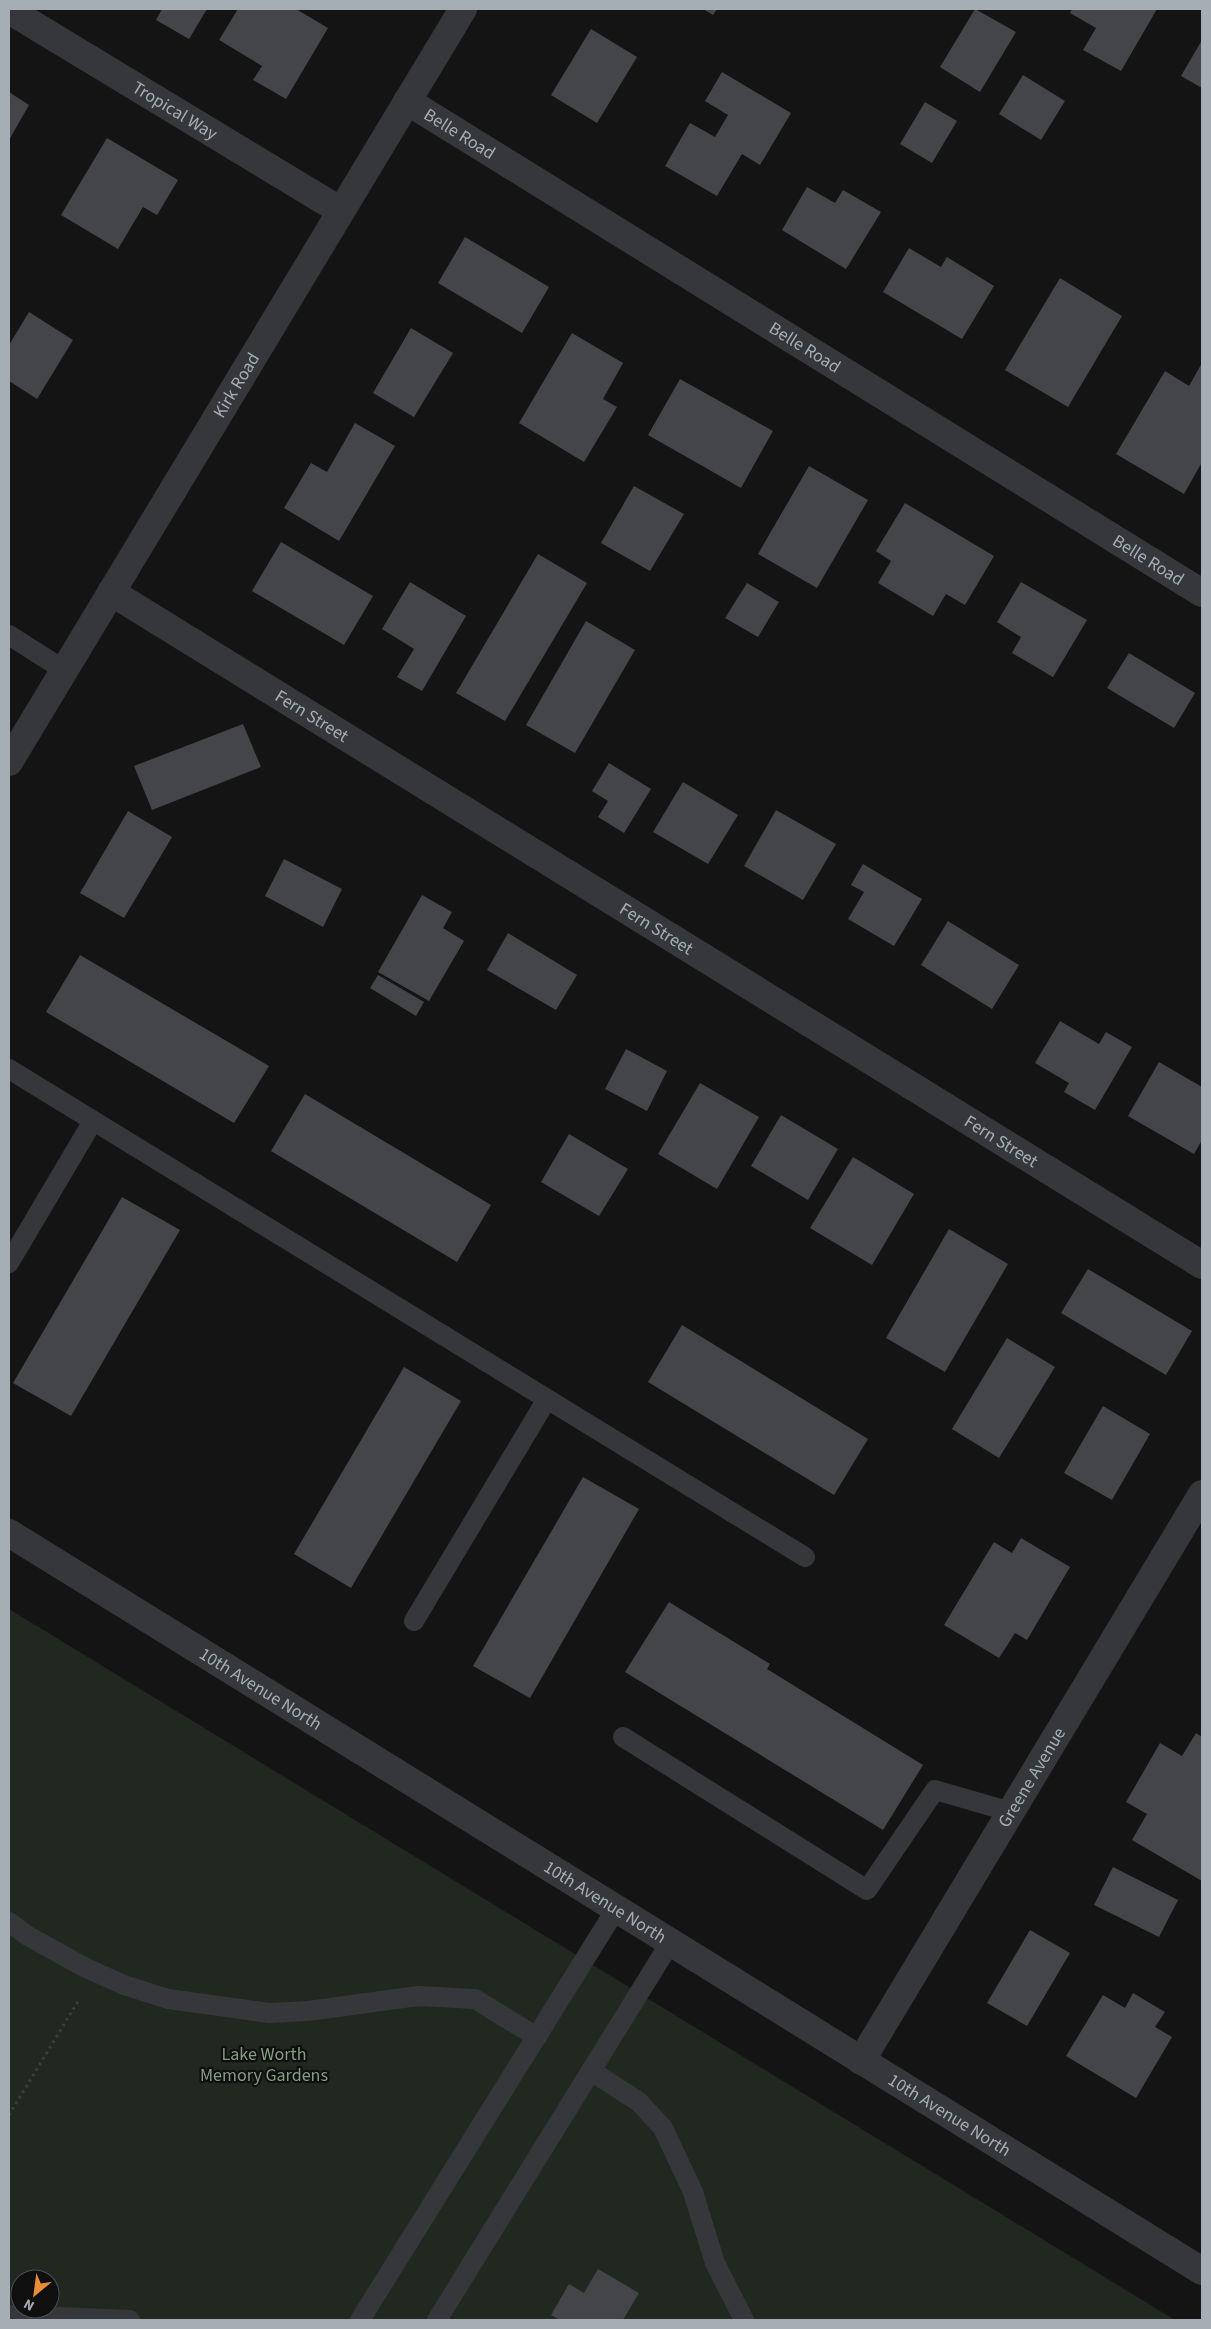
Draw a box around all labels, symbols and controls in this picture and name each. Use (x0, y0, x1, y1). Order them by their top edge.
street label: Tropical Way (128, 75, 223, 146)
street label: Belle Road (419, 102, 500, 165)
street label: Belle Road (764, 316, 846, 379)
street label: Kirk Road (207, 348, 266, 423)
street label: Belle Road (1108, 528, 1189, 592)
street label: Fern Street (270, 684, 354, 748)
street label: Fern Street (615, 896, 698, 961)
street label: Fern Street (960, 1109, 1043, 1173)
street label: 10th Avenue North (195, 1641, 327, 1736)
street label: Greene Avenue (992, 1722, 1071, 1832)
street label: 10th Avenue North (539, 1854, 671, 1949)
park label: Lake Worth Memory Gardens (200, 2042, 328, 2088)
street label: 10th Avenue North (883, 2067, 1016, 2162)
north arrow (10, 2269, 60, 2319)
text: N (20, 2293, 38, 2315)

